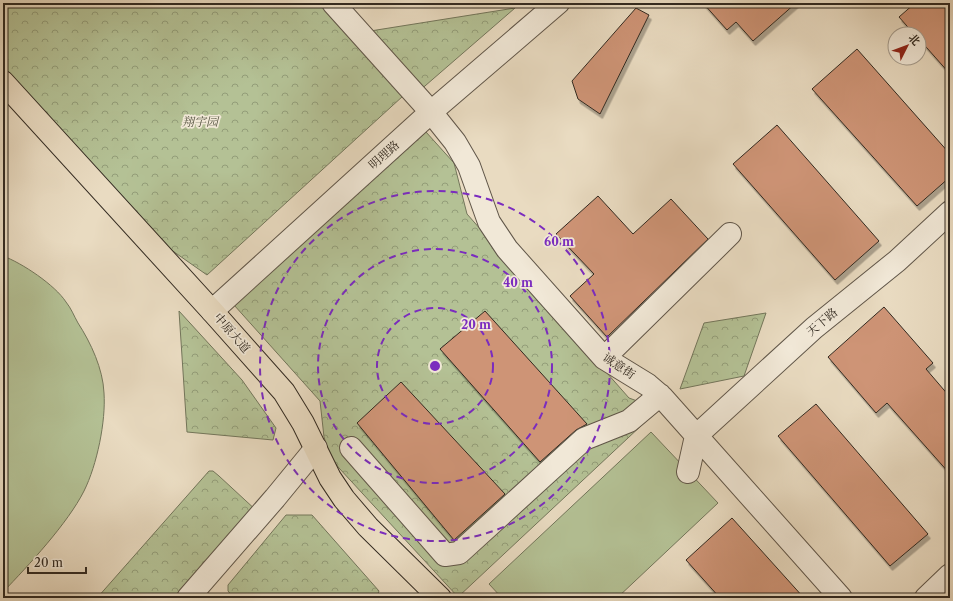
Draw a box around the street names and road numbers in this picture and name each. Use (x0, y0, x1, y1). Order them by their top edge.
street label: 明理路 (365, 137, 402, 172)
street label: 天下路 (803, 304, 840, 339)
street label: 中原大道 (211, 310, 254, 356)
street label: 诚意街 (600, 349, 639, 382)

